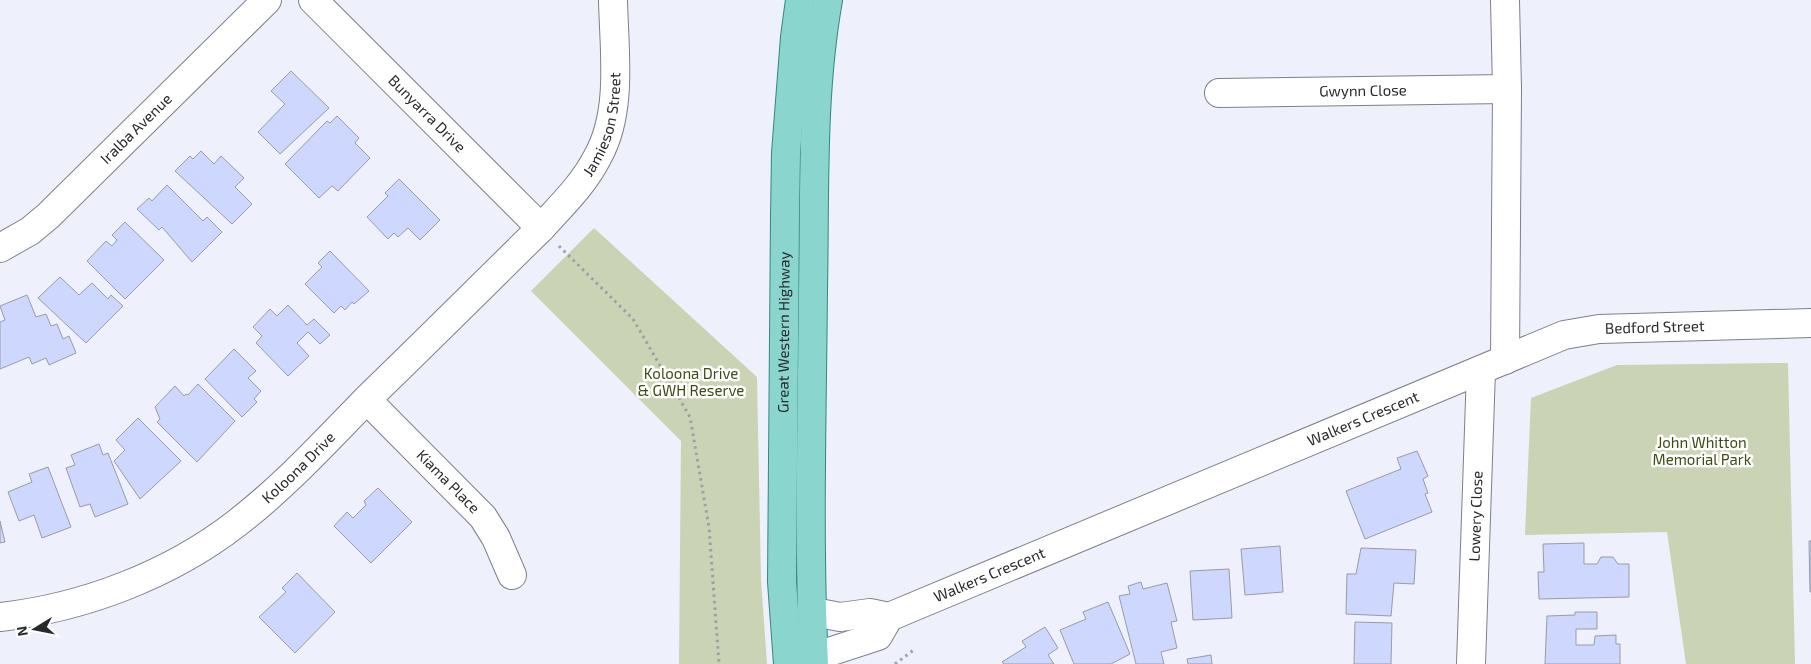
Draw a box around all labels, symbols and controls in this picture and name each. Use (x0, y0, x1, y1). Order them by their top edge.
street label: Bunyarra Drive (385, 71, 470, 156)
street label: Jamieson Street (578, 72, 623, 179)
street label: Gwynn Close (1319, 80, 1407, 100)
street label: Iralba Avenue (96, 89, 175, 167)
street label: Great Western Highway (773, 251, 793, 413)
street label: Bedford Street (1605, 316, 1705, 337)
park label: Koloona Drive & GWH Reserve (638, 364, 744, 399)
street label: Walkers Crescent (1304, 387, 1421, 449)
street label: Koloona Drive (258, 428, 338, 506)
park label: John Whitton Memorial Park (1653, 433, 1752, 468)
street label: Kiama Place (413, 445, 484, 517)
street label: Lowery Close (1464, 470, 1486, 562)
street label: Walkers Crescent (931, 543, 1048, 605)
north arrow (10, 604, 60, 654)
text: N (12, 625, 31, 638)

